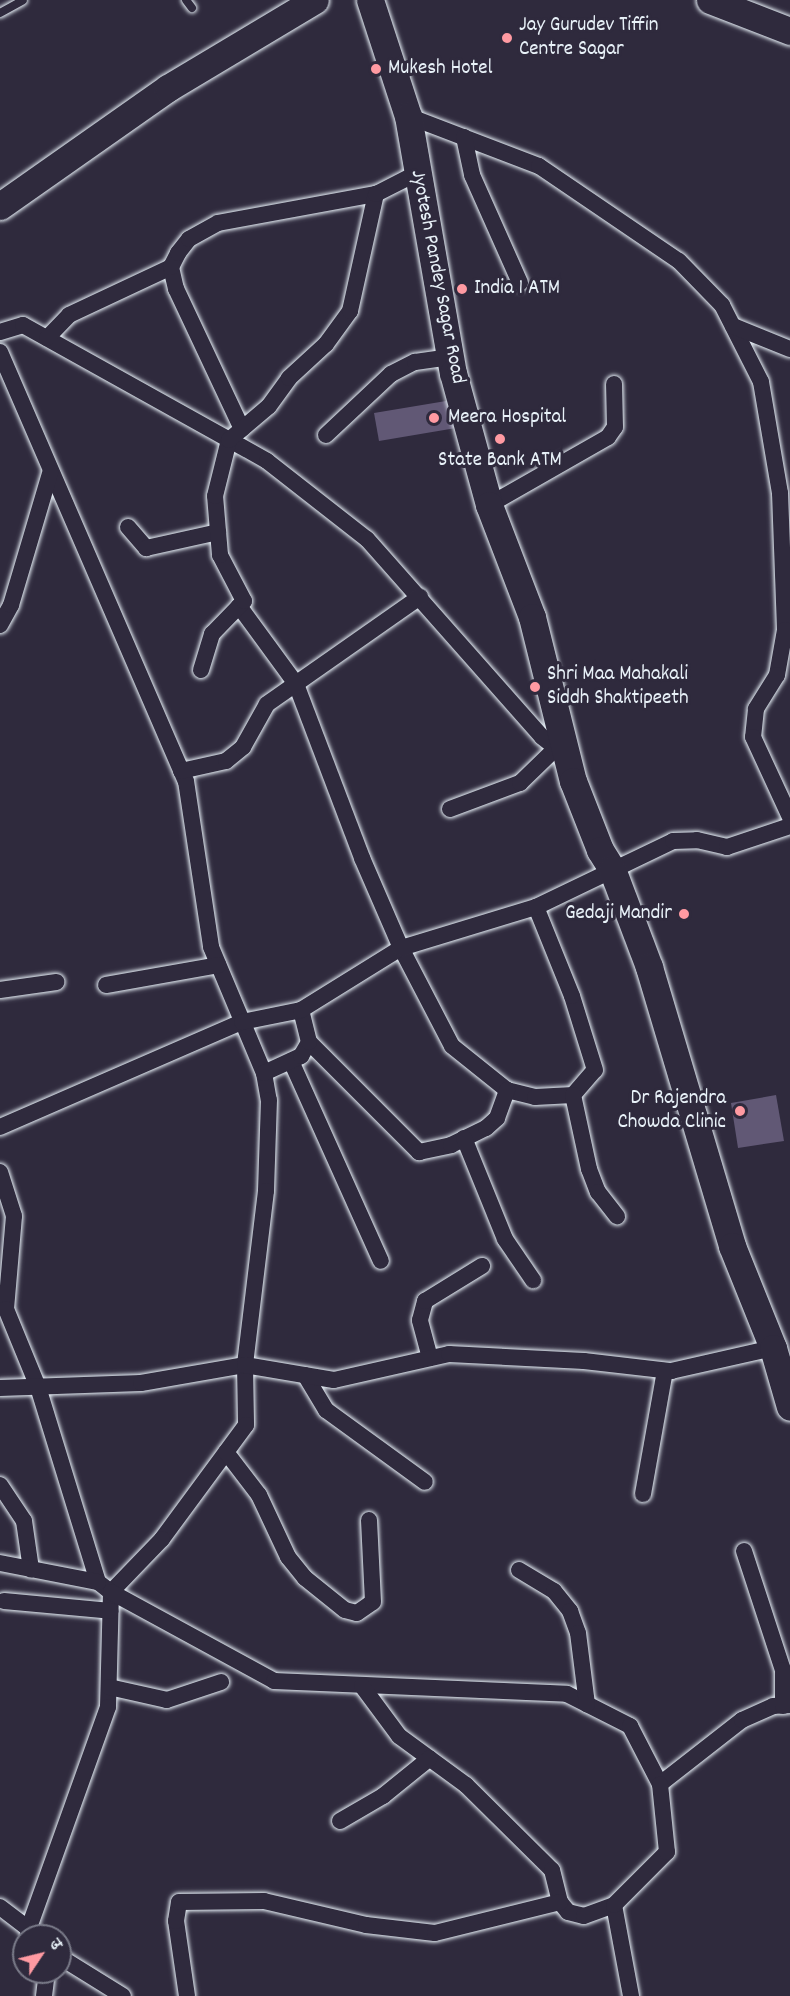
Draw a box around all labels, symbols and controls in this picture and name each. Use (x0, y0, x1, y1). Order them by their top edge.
place label: Jay Gurudev Tiffin Centre Sagar (519, 13, 658, 63)
marker: Jay Gurudev Tiffin Centre Sagar (500, 31, 514, 45)
place label: Mukesh Hotel (388, 56, 493, 82)
marker: Mukesh Hotel (369, 62, 383, 76)
street label: Jyotesh Pandey Sagar Road (404, 168, 470, 386)
place label: India 1 ATM (474, 276, 560, 302)
marker: India 1 ATM (455, 282, 469, 296)
place label: Meera Hospital (448, 405, 566, 431)
marker: Meera Hospital (425, 409, 443, 427)
marker: State Bank ATM (493, 432, 507, 446)
place label: State Bank ATM (438, 448, 562, 474)
place label: Shri Maa Mahakali Siddh Shaktipeeth (547, 662, 689, 712)
marker: Shri Maa Mahakali Siddh Shaktipeeth (528, 680, 542, 694)
place label: Gedaji Mandir (565, 901, 672, 927)
marker: Gedaji Mandir (677, 907, 691, 921)
place label: Dr Rajendra Chowda Clinic (617, 1086, 726, 1136)
marker: Dr Rajendra Chowda Clinic (731, 1102, 749, 1120)
north arrow (12, 1924, 72, 1984)
text: उ (43, 1934, 68, 1955)

